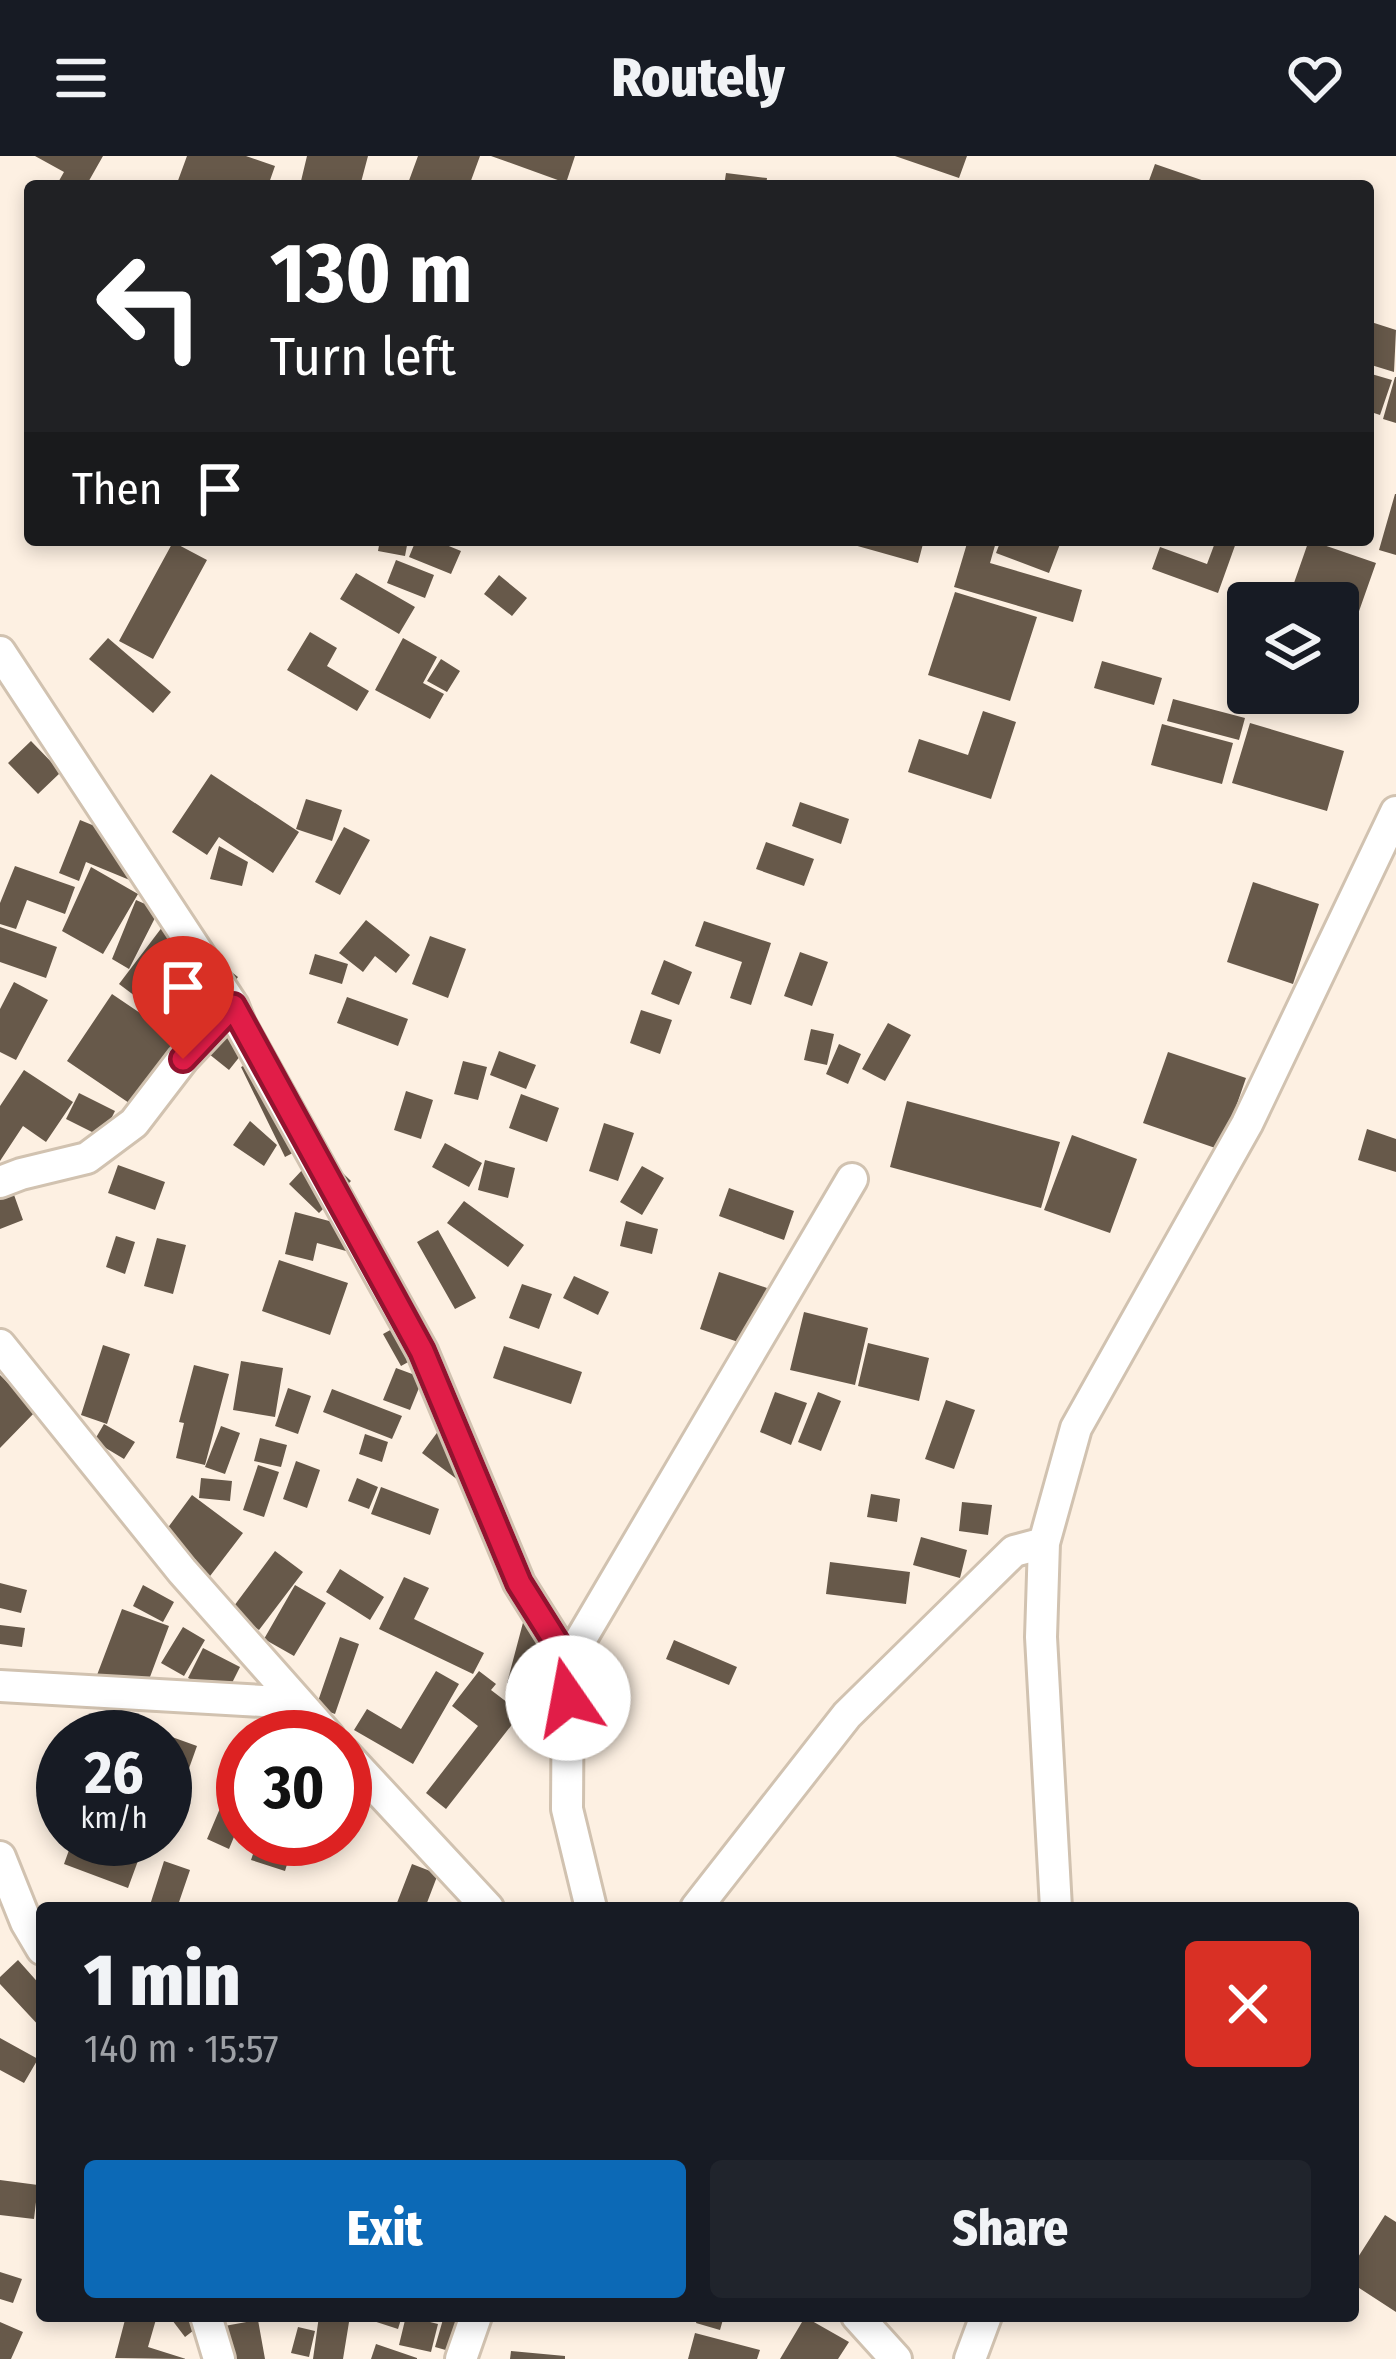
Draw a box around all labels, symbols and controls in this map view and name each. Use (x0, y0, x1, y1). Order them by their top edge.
icon: menu (48, 45, 114, 111)
icon: heart (1282, 45, 1348, 111)
text: Routely (611, 46, 785, 110)
text: 130 m (270, 223, 473, 324)
icon: left (72, 228, 228, 384)
text: Turn left (270, 325, 456, 389)
icon: arrive (187, 456, 253, 522)
text: Then (72, 462, 163, 516)
map controls (1227, 582, 1359, 714)
button: layers (1227, 582, 1359, 714)
pin (132, 936, 234, 1059)
icon: arrive (150, 954, 216, 1020)
position arrow (505, 1635, 631, 1761)
speed limit sign: 30 (216, 1710, 372, 1866)
text: 26 (84, 1737, 144, 1809)
text: km/h (81, 1800, 147, 1836)
text: 1 min (84, 1938, 241, 2024)
button: close (1185, 1941, 1311, 2067)
text: 140 m · 15:57 (84, 2026, 279, 2072)
button: Exit (84, 2160, 686, 2298)
button: Share (710, 2160, 1311, 2298)

